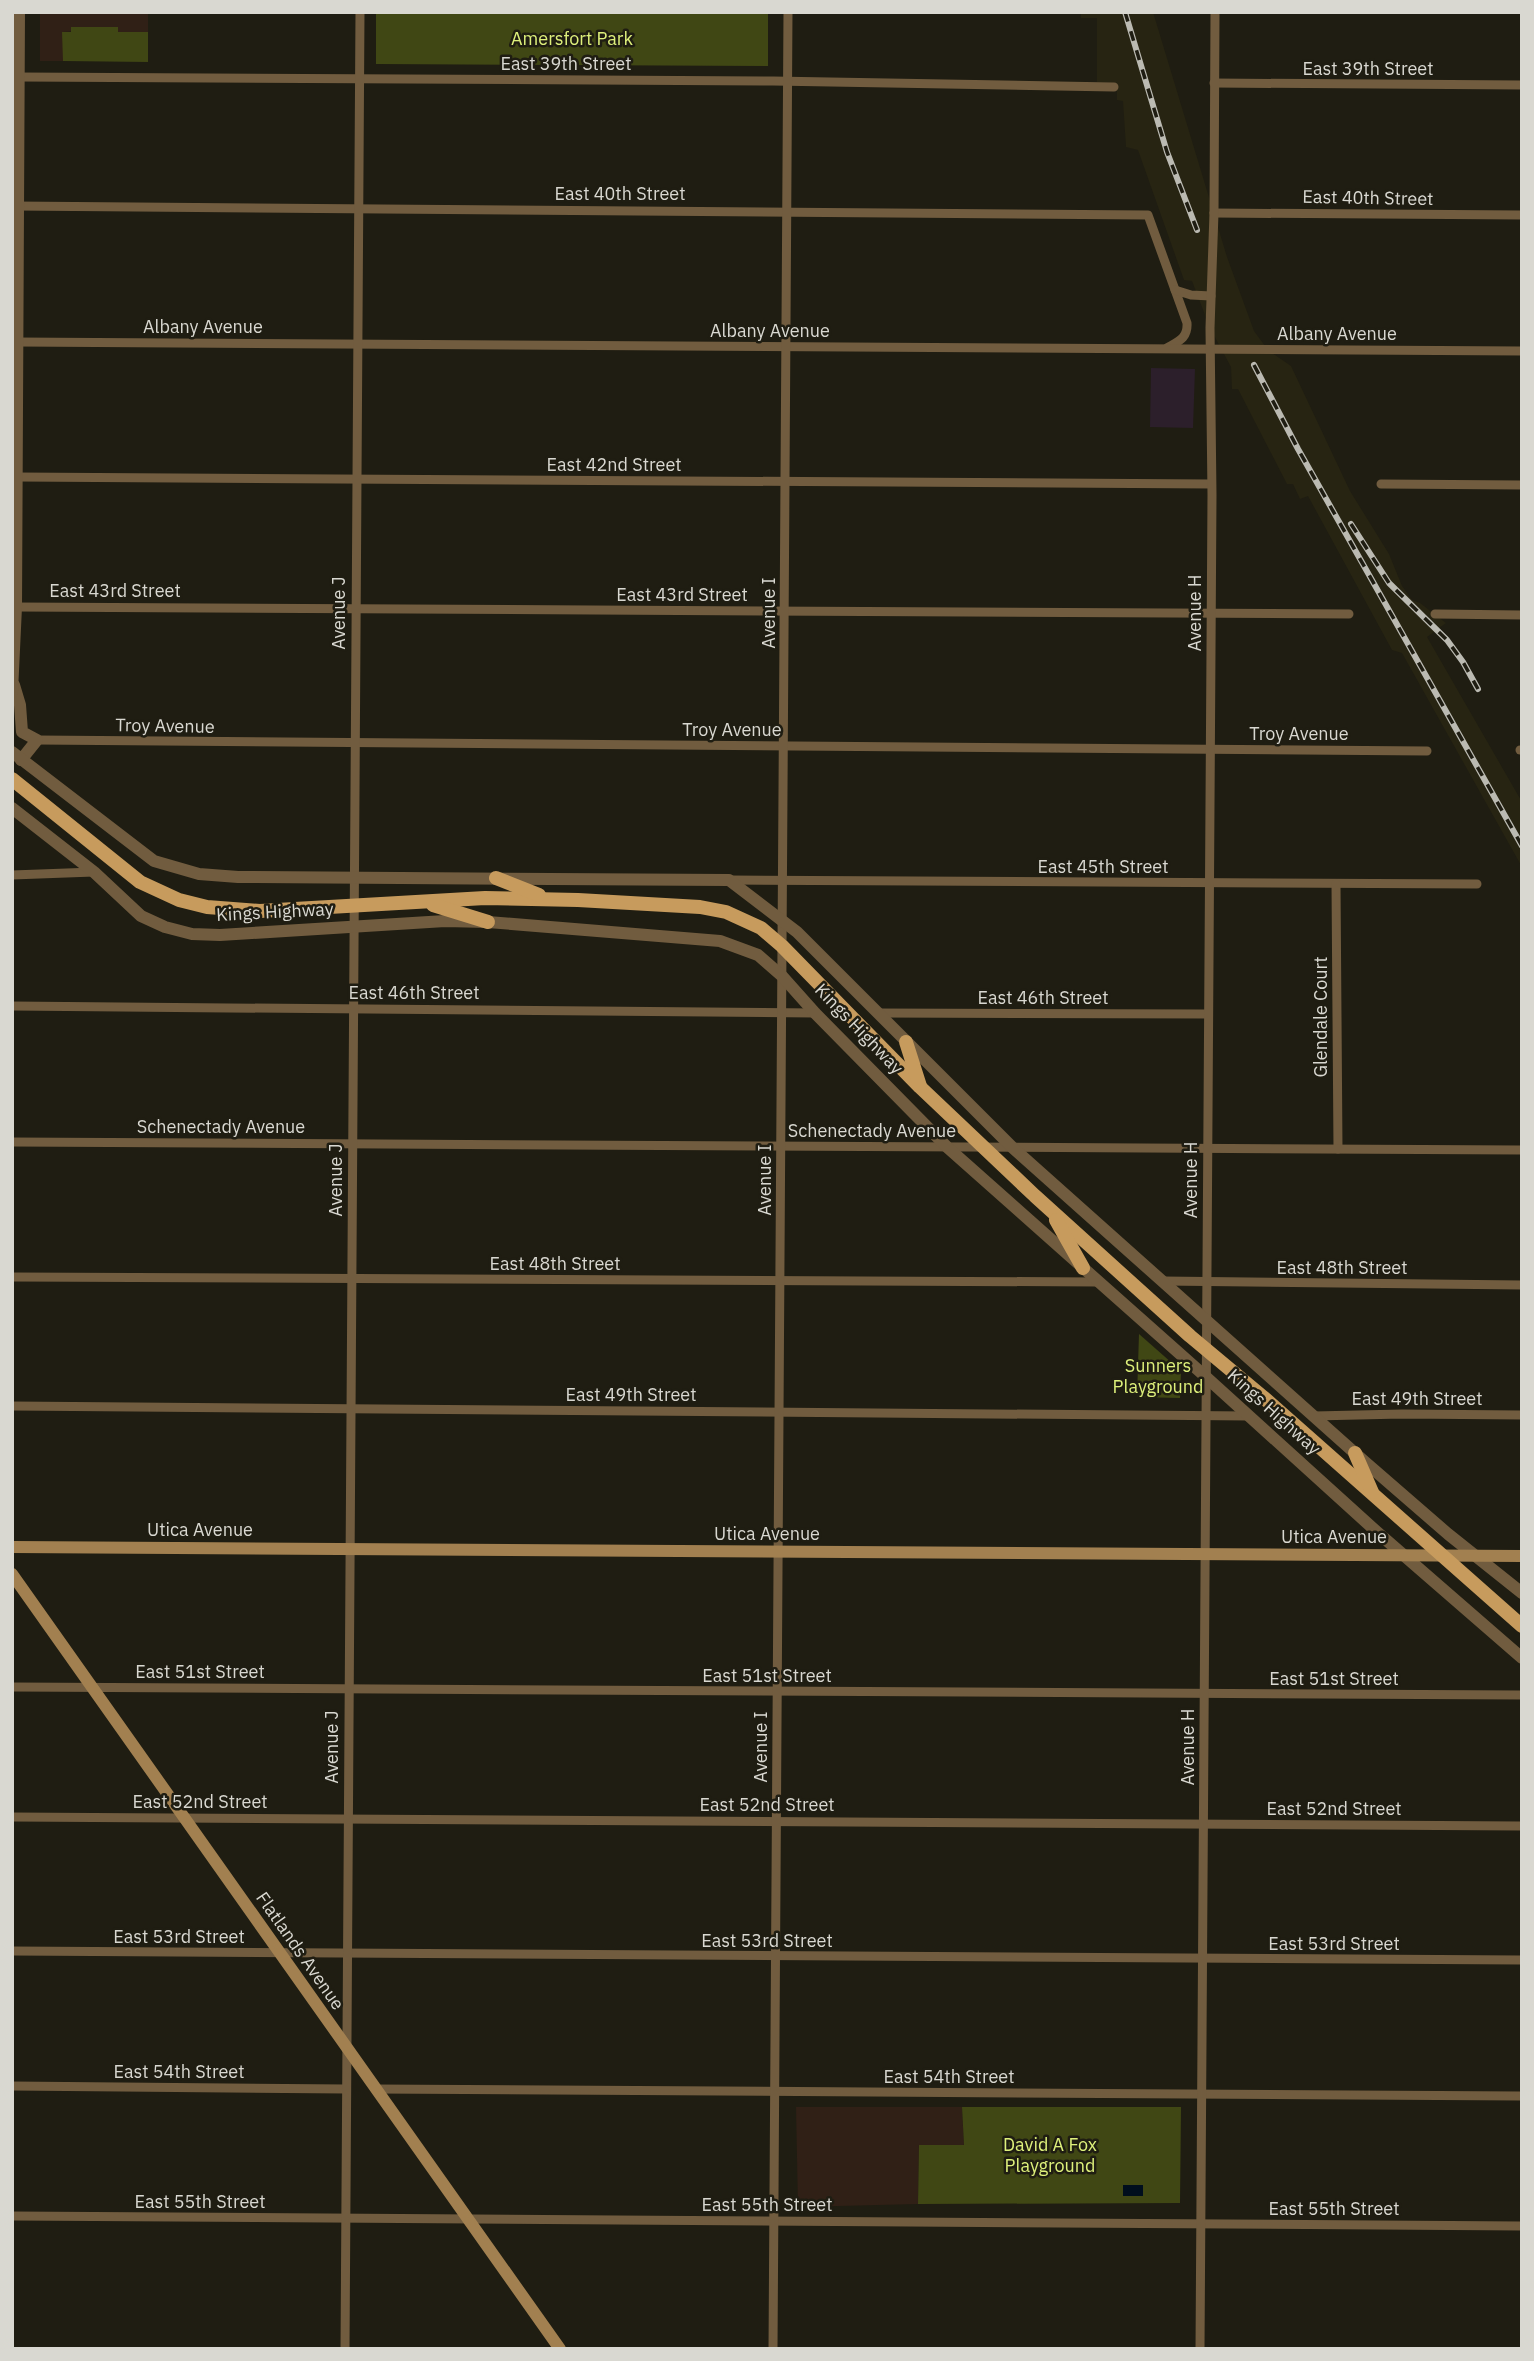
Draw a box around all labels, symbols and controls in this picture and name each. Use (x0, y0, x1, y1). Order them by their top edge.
park label: Amersfort Park (511, 27, 633, 50)
street label: East 39th Street (500, 52, 632, 75)
street label: East 39th Street (1302, 57, 1434, 80)
street label: East 40th Street (554, 182, 686, 205)
street label: East 40th Street (1302, 185, 1434, 210)
street label: Albany Avenue (143, 315, 263, 338)
street label: Albany Avenue (710, 319, 830, 342)
street label: Albany Avenue (1277, 322, 1397, 345)
street label: East 42nd Street (546, 453, 682, 476)
street label: Avenue H (1183, 574, 1206, 652)
street label: Avenue J (327, 576, 350, 650)
street label: Avenue I (757, 577, 780, 649)
street label: East 43rd Street (49, 579, 181, 602)
street label: East 43rd Street (616, 583, 748, 606)
street label: Troy Avenue (115, 713, 215, 738)
street label: Troy Avenue (682, 718, 782, 741)
street label: Troy Avenue (1249, 722, 1349, 745)
street label: East 45th Street (1037, 855, 1169, 878)
street label: Kings Highway (216, 897, 334, 926)
street label: Glendale Court (1309, 956, 1332, 1078)
street label: Kings Highway (810, 978, 909, 1079)
street label: East 46th Street (348, 981, 480, 1004)
street label: East 46th Street (977, 986, 1109, 1009)
street label: Schenectady Avenue (137, 1115, 305, 1138)
street label: Schenectady Avenue (788, 1119, 956, 1142)
street label: Avenue H (1179, 1141, 1202, 1219)
street label: Avenue J (324, 1143, 347, 1217)
street label: Avenue I (753, 1144, 776, 1216)
street label: East 48th Street (489, 1252, 621, 1275)
street label: East 48th Street (1276, 1256, 1408, 1279)
park label: Sunners Playground (1113, 1354, 1203, 1398)
street label: Kings Highway (1223, 1364, 1326, 1460)
street label: East 49th Street (565, 1383, 697, 1406)
street label: East 49th Street (1351, 1387, 1483, 1410)
street label: Utica Avenue (147, 1518, 253, 1541)
street label: Utica Avenue (714, 1522, 820, 1545)
street label: Utica Avenue (1281, 1525, 1387, 1548)
street label: East 51st Street (135, 1660, 265, 1683)
street label: East 51st Street (702, 1664, 832, 1687)
street label: East 51st Street (1269, 1667, 1399, 1690)
street label: Avenue H (1176, 1708, 1199, 1786)
street label: Avenue J (320, 1710, 343, 1784)
street label: Avenue I (749, 1711, 772, 1783)
street label: East 52nd Street (132, 1790, 268, 1813)
street label: East 52nd Street (699, 1793, 835, 1816)
street label: East 52nd Street (1266, 1797, 1402, 1820)
street label: Flatlands Avenue (251, 1887, 350, 2014)
street label: East 53rd Street (113, 1925, 245, 1948)
street label: East 53rd Street (701, 1929, 833, 1952)
street label: East 53rd Street (1268, 1932, 1400, 1955)
street label: East 54th Street (113, 2060, 245, 2083)
street label: East 54th Street (883, 2065, 1015, 2088)
park label: David A Fox Playground (1003, 2133, 1097, 2177)
street label: East 55th Street (134, 2190, 266, 2213)
street label: East 55th Street (701, 2193, 833, 2216)
street label: East 55th Street (1268, 2197, 1400, 2220)

